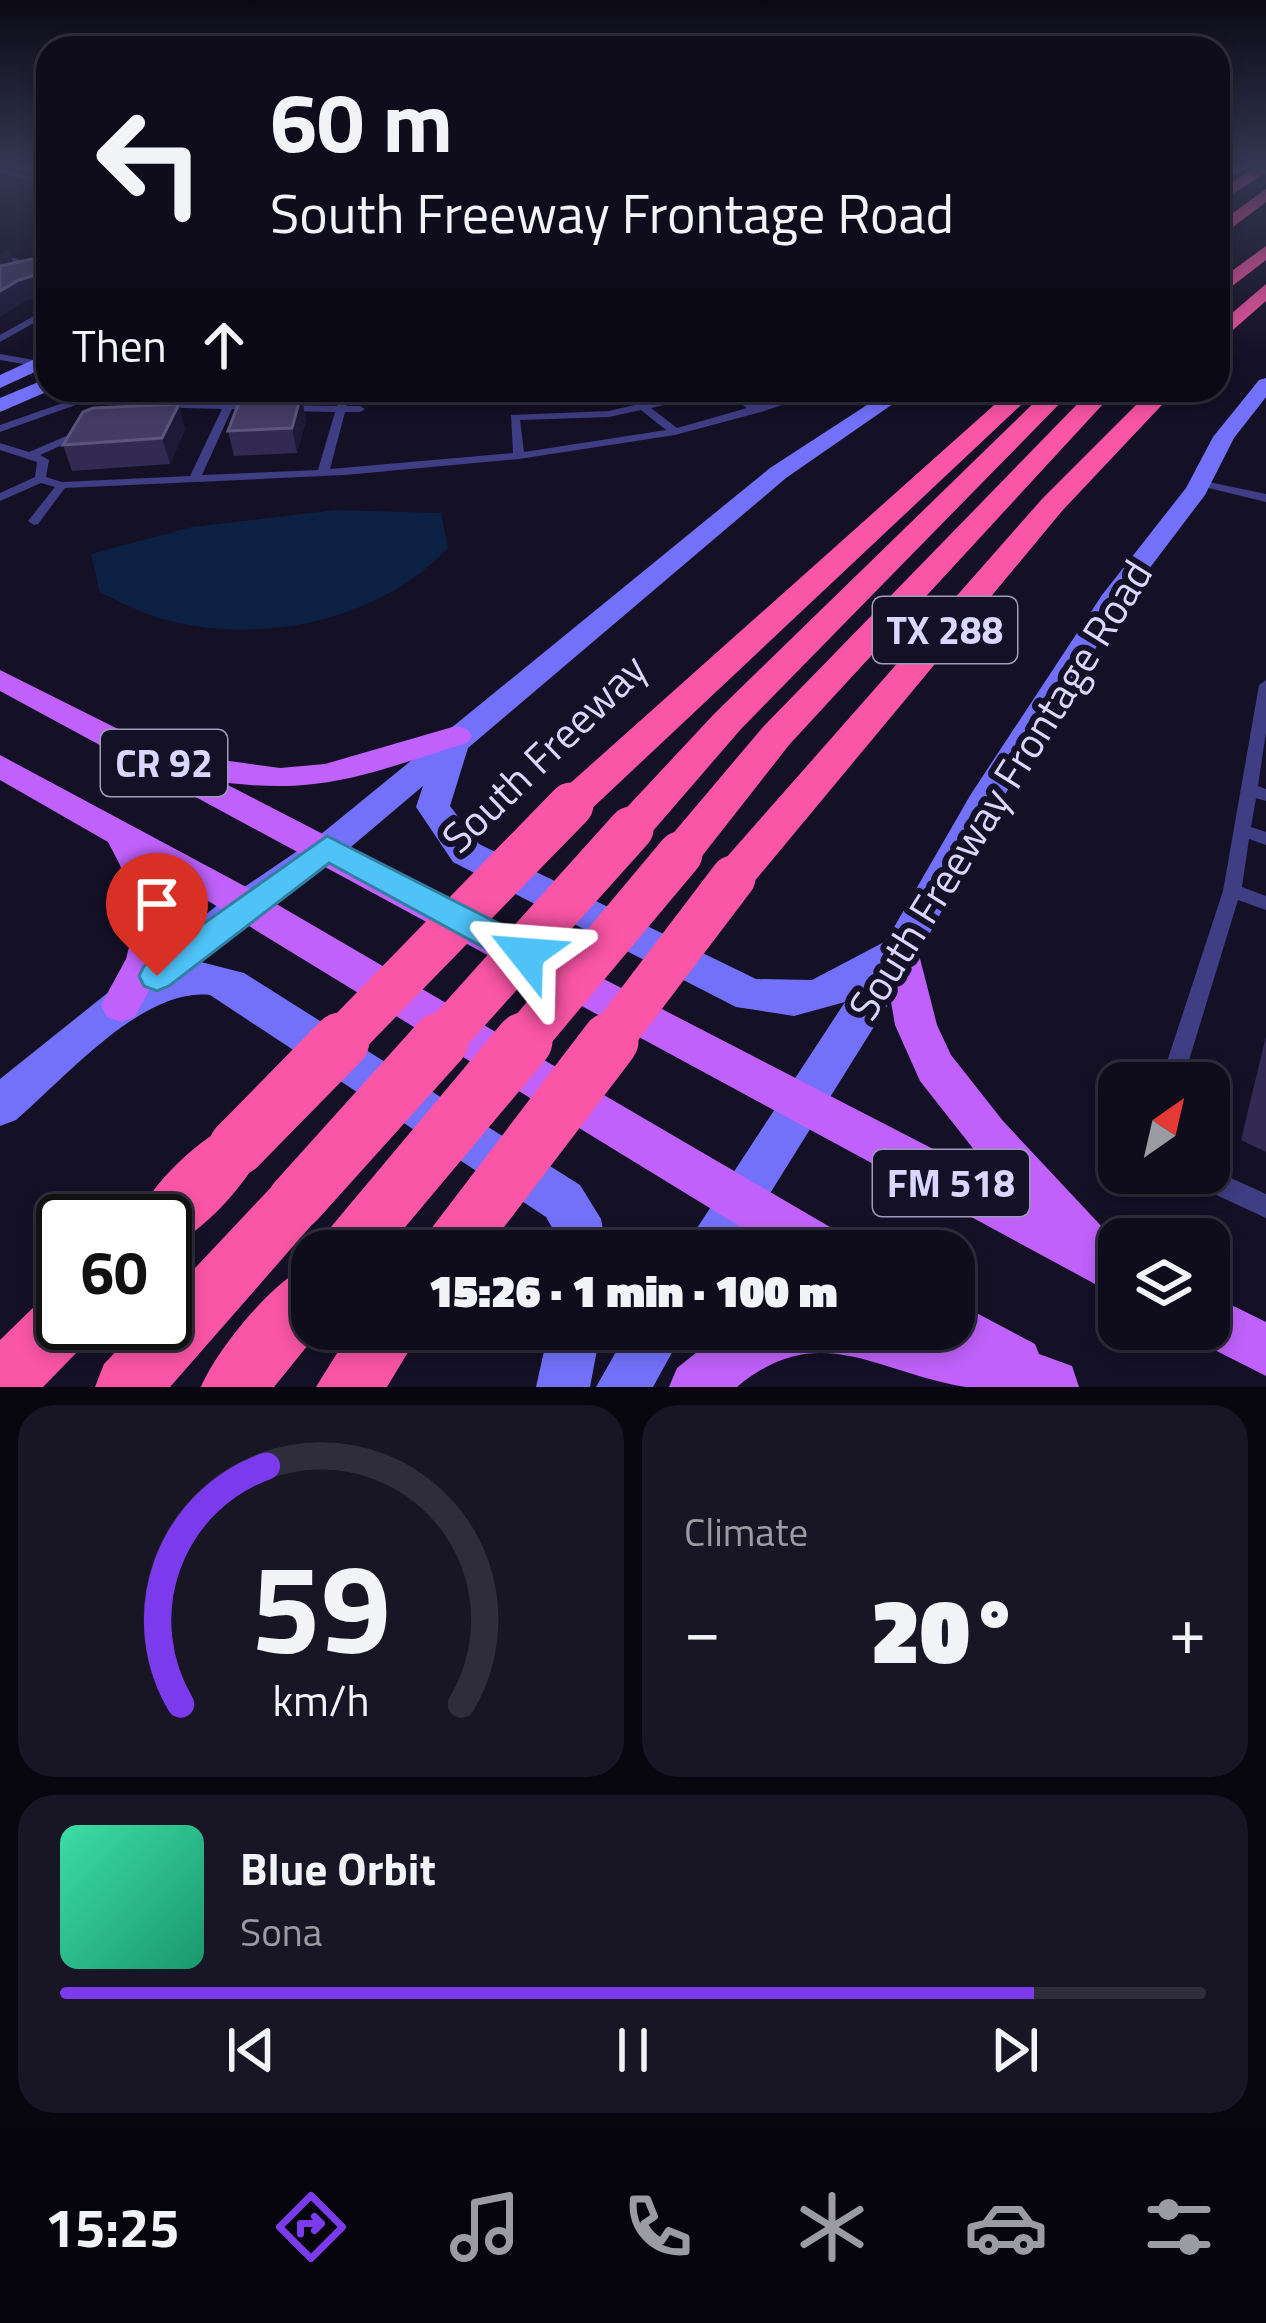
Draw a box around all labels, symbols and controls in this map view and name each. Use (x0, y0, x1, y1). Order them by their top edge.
text: 60 m (270, 57, 453, 185)
icon: left (72, 84, 228, 240)
text: South Freeway Frontage Road (270, 172, 954, 254)
text: Then (72, 311, 167, 379)
icon: ahead (191, 312, 257, 378)
street label: South Freeway Frontage Road (831, 547, 1167, 1032)
road number: TX 288 (873, 597, 1017, 663)
street label: South Freeway (426, 637, 661, 867)
road number: CR 92 (101, 730, 227, 796)
pin (106, 853, 208, 976)
icon: arrive (124, 871, 190, 937)
position arrow (463, 891, 589, 1017)
north arrow (1098, 1062, 1230, 1194)
map controls (1098, 1062, 1230, 1350)
road number: FM 518 (873, 1150, 1029, 1216)
speed limit sign: 60 (36, 1194, 192, 1350)
button: layers (1098, 1218, 1230, 1350)
text: 15:26 · 1 min · 100 m (429, 1256, 837, 1324)
text: Climate (684, 1502, 808, 1561)
text: 59 (251, 1512, 391, 1701)
text: 20° (871, 1561, 1019, 1698)
text: − (684, 1579, 721, 1680)
text: + (1169, 1579, 1206, 1680)
text: km/h (272, 1667, 370, 1733)
text: Blue Orbit (240, 1834, 436, 1902)
text: Sona (240, 1902, 322, 1961)
icon: previous (218, 2017, 284, 2083)
icon: pause (600, 2017, 666, 2083)
icon: next (982, 2017, 1048, 2083)
icon: directions (269, 2185, 353, 2269)
icon: music (443, 2185, 527, 2269)
icon: phone (616, 2185, 700, 2269)
icon: climate (790, 2185, 874, 2269)
icon: car (964, 2185, 1048, 2269)
icon: filters (1137, 2185, 1221, 2269)
text: 15:25 (45, 2186, 180, 2268)

